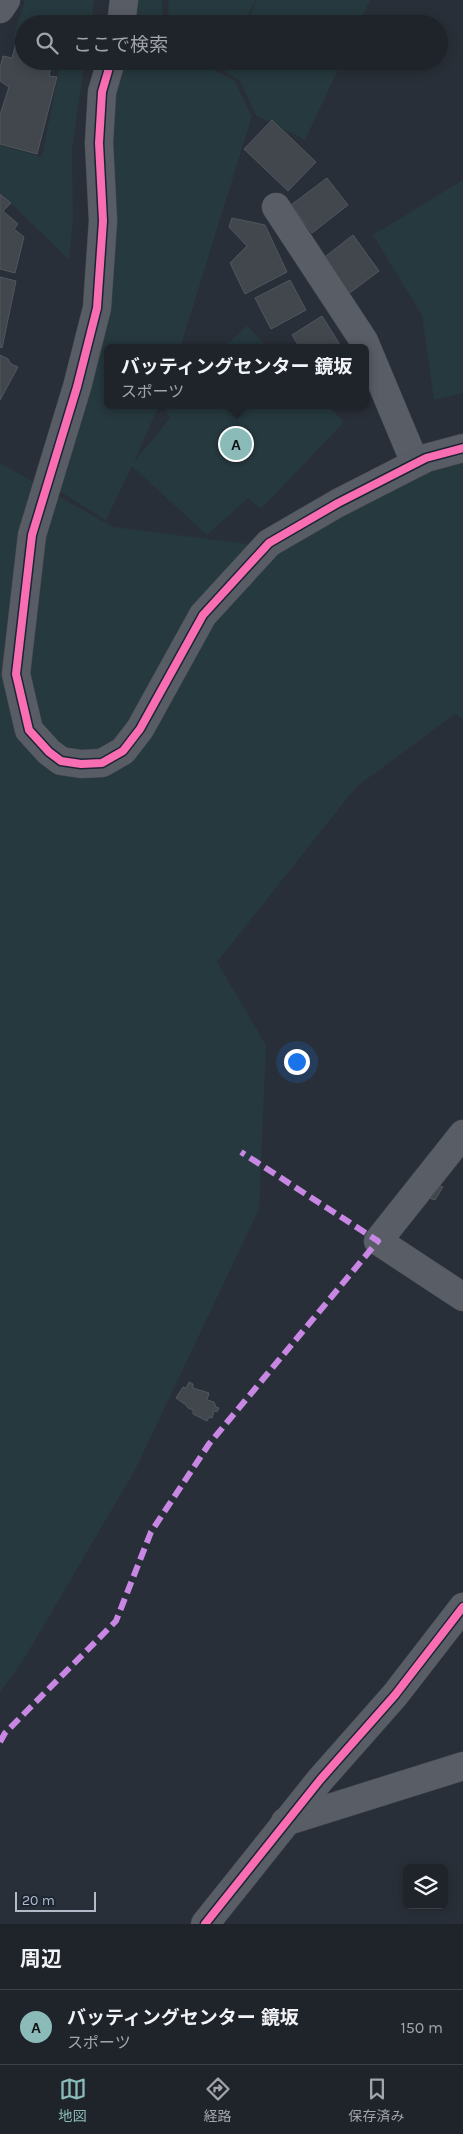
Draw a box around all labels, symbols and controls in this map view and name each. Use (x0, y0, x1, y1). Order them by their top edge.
search box (15, 15, 448, 70)
icon: search (33, 29, 61, 57)
text: ここで検索 (73, 34, 168, 56)
popup (104, 344, 369, 409)
text: バッティングセンター 鏡坂 (121, 356, 352, 378)
text: スポーツ (121, 382, 184, 401)
pin: A (220, 425, 252, 463)
your location (284, 1049, 310, 1075)
map controls (403, 1864, 448, 1909)
button: layers (403, 1864, 448, 1909)
scale bar (15, 1889, 96, 1912)
text: 20 m (22, 1892, 55, 1909)
text: 周辺 (20, 1947, 62, 1971)
text: バッティングセンター 鏡坂 (67, 2007, 299, 2029)
text: A (31, 2018, 41, 2037)
text: 150 m (400, 2018, 443, 2037)
text: スポーツ (67, 2033, 131, 2052)
tab: 地図 (59, 2075, 87, 2125)
tab: 経路 (204, 2075, 232, 2125)
tab: 保存済み (349, 2075, 405, 2125)

